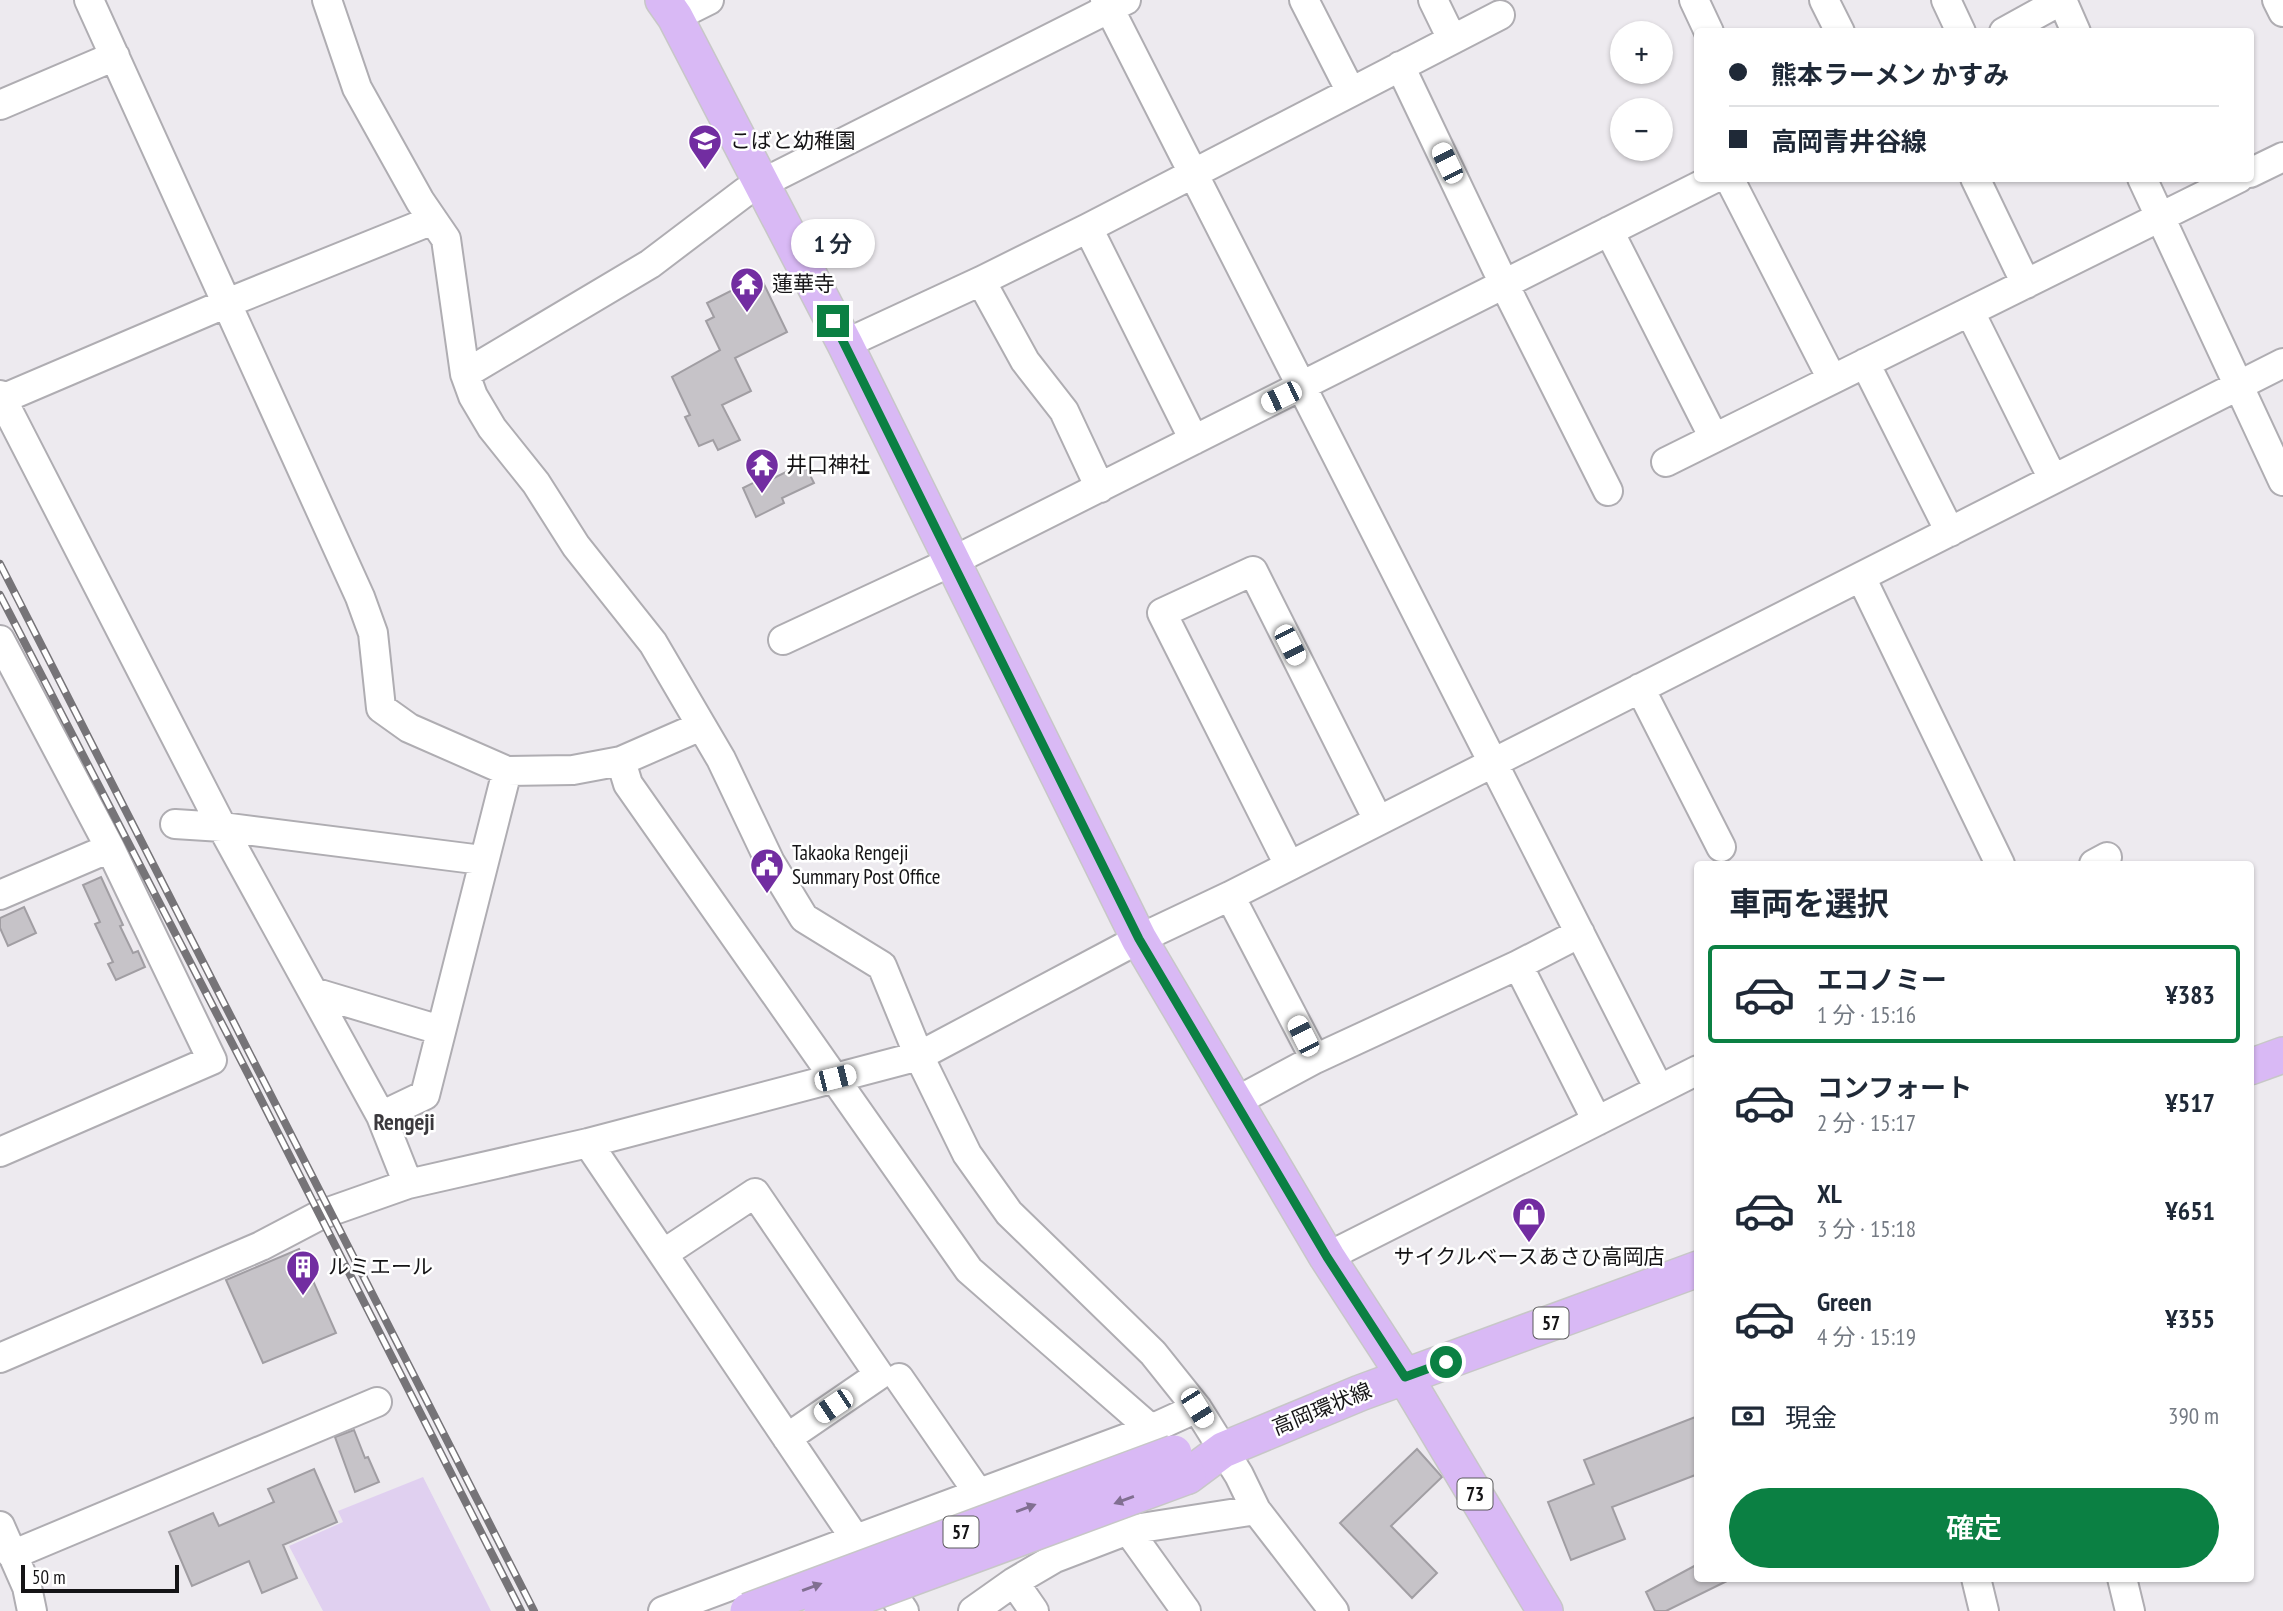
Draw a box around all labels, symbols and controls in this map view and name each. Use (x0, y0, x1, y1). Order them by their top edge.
map controls (1610, 21, 1673, 161)
button: + (1610, 21, 1673, 84)
text: 熊本ラーメン かすみ (1771, 58, 2009, 91)
button: − (1610, 98, 1673, 161)
school or university icon: こばと幼稚園 (686, 122, 724, 171)
text: 高岡青井谷線 (1771, 125, 1927, 158)
place label: こばと幼稚園 (730, 127, 856, 154)
car (1429, 140, 1466, 186)
callout: 1 分 (791, 219, 875, 268)
text: 1 分 (814, 229, 852, 258)
temple icon: 蓮華寺 (728, 265, 766, 314)
place label: 蓮華寺 (772, 270, 835, 297)
route end (817, 305, 849, 337)
car (1258, 378, 1305, 416)
temple icon: 井口神社 (743, 446, 781, 495)
place label: 井口神社 (786, 451, 870, 478)
car (1272, 622, 1309, 668)
place label: Takaoka Rengeji Summary Post Office (792, 839, 941, 890)
public building icon: Takaoka Rengeji Summary Post Office (748, 846, 786, 895)
text: 車両を選択 (1729, 882, 1889, 924)
icon: car (1733, 963, 1796, 1026)
text: エコノミー (1817, 963, 1947, 996)
text: ¥383 (2165, 978, 2215, 1011)
text: 1 分 · 15:16 (1817, 1000, 1916, 1029)
car (1285, 1013, 1322, 1059)
car (813, 1063, 858, 1093)
icon: car (1733, 1071, 1796, 1134)
text: コンフォート (1817, 1071, 1972, 1104)
text: ¥517 (2165, 1086, 2215, 1119)
district label: Rengeji (373, 1107, 435, 1136)
text: 2 分 · 15:17 (1817, 1108, 1916, 1137)
text: XL (1817, 1177, 1842, 1210)
icon: car (1733, 1179, 1796, 1242)
text: ¥651 (2165, 1194, 2215, 1227)
shop icon: サイクルベースあさひ高岡店 (1510, 1195, 1548, 1244)
text: 3 分 · 15:18 (1817, 1214, 1916, 1243)
place label: サイクルベースあさひ高岡店 (1394, 1243, 1664, 1270)
building icon: ルミエール (284, 1248, 322, 1297)
place label: ルミエール (328, 1253, 433, 1280)
text: Green (1817, 1285, 1872, 1318)
icon: car (1733, 1287, 1796, 1350)
text: ¥355 (2165, 1302, 2215, 1335)
road number: 57 (1534, 1308, 1568, 1338)
text: 4 分 · 15:19 (1817, 1322, 1916, 1351)
route start (1430, 1346, 1462, 1378)
street label: 高岡環状線 (1268, 1376, 1376, 1441)
car (1177, 1385, 1218, 1431)
car (810, 1386, 857, 1426)
icon: cash (1729, 1397, 1767, 1435)
text: 現金 (1785, 1401, 1837, 1434)
text: 390 m (2168, 1401, 2219, 1430)
road number: 73 (1458, 1478, 1492, 1510)
button: 確定 (1729, 1488, 2219, 1568)
one-way arrow (1113, 1495, 1134, 1506)
one-way arrow (1015, 1503, 1036, 1514)
road number: 57 (944, 1516, 978, 1548)
scale bar (21, 1562, 178, 1594)
text: 50 m (32, 1565, 66, 1589)
one-way arrow (802, 1582, 823, 1593)

